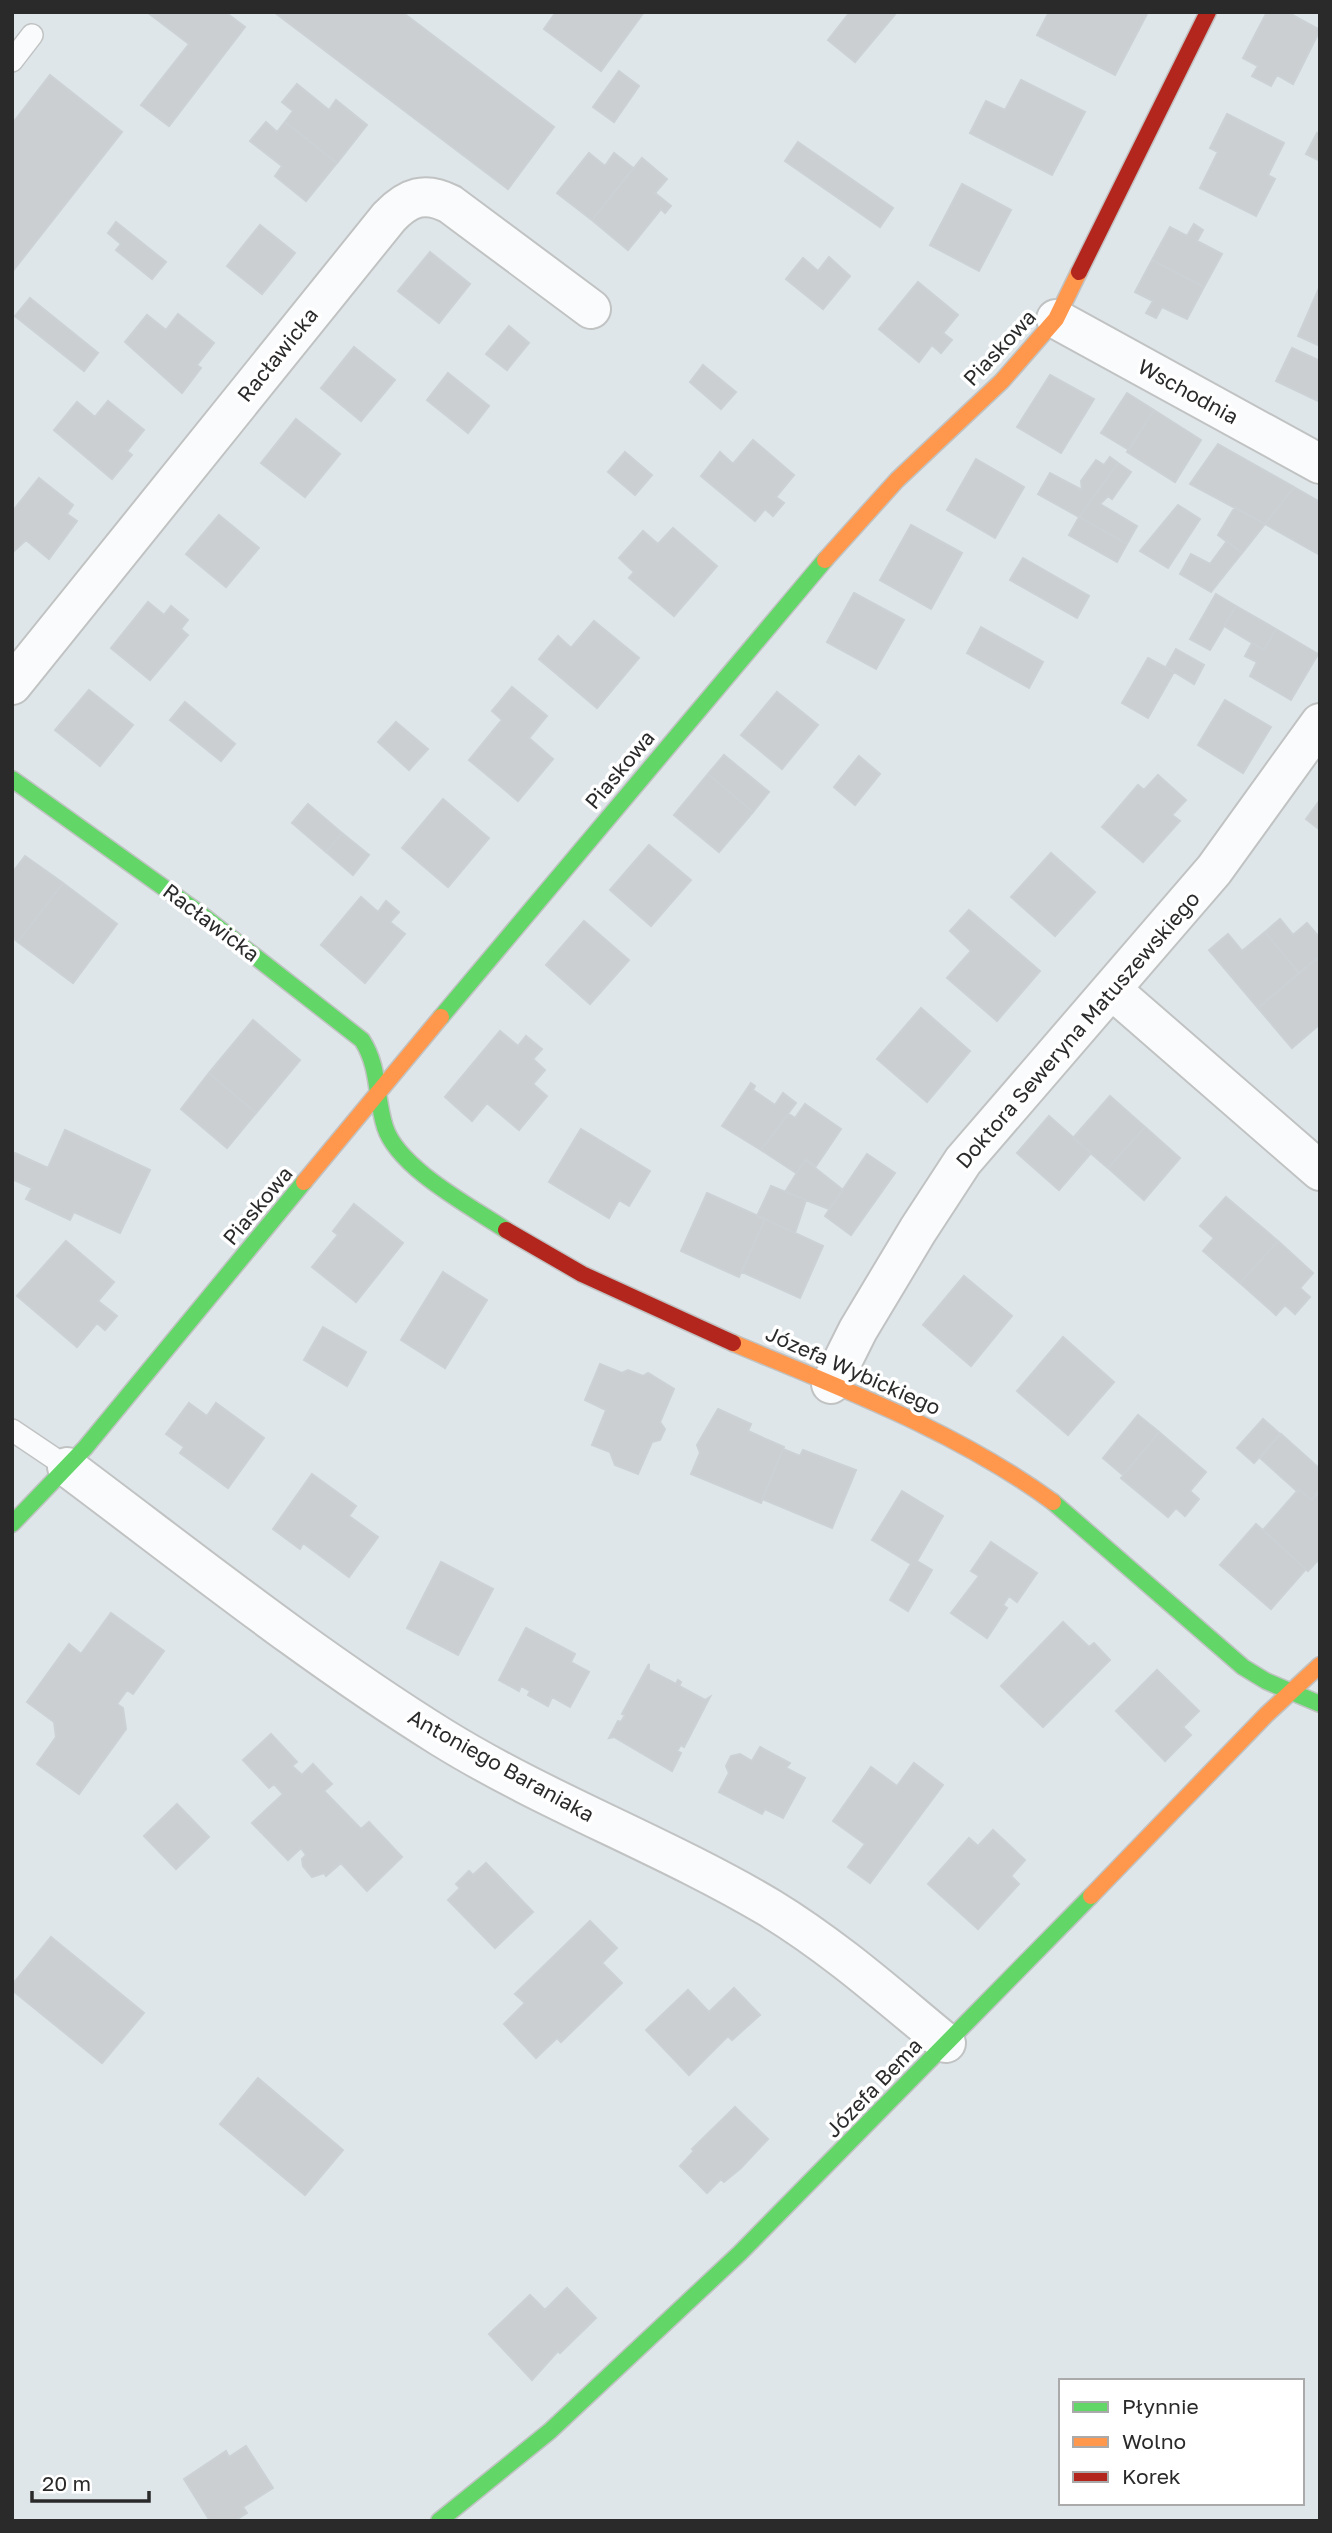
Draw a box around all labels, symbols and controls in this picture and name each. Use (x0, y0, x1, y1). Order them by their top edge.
street label: Racławicka (231, 302, 323, 407)
street label: Piaskowa (957, 304, 1041, 391)
street label: Wschodnia (1134, 353, 1243, 429)
street label: Piaskowa (579, 725, 660, 814)
street label: Racławicka (158, 878, 265, 967)
street label: Doktora Seweryna Matuszewskiego (950, 885, 1205, 1173)
street label: Piaskowa (217, 1161, 298, 1250)
street label: Józefa Wybickiego (762, 1320, 945, 1420)
street label: Antoniego Baraniaka (404, 1703, 599, 1827)
street label: Józefa Bema (819, 2032, 927, 2142)
legend (1059, 2379, 1304, 2505)
text: Płynnie (1122, 2393, 1199, 2419)
text: Wolno (1122, 2428, 1186, 2454)
scale bar (32, 2460, 149, 2504)
text: Korek (1122, 2463, 1181, 2489)
text: 20 m (42, 2470, 91, 2496)

